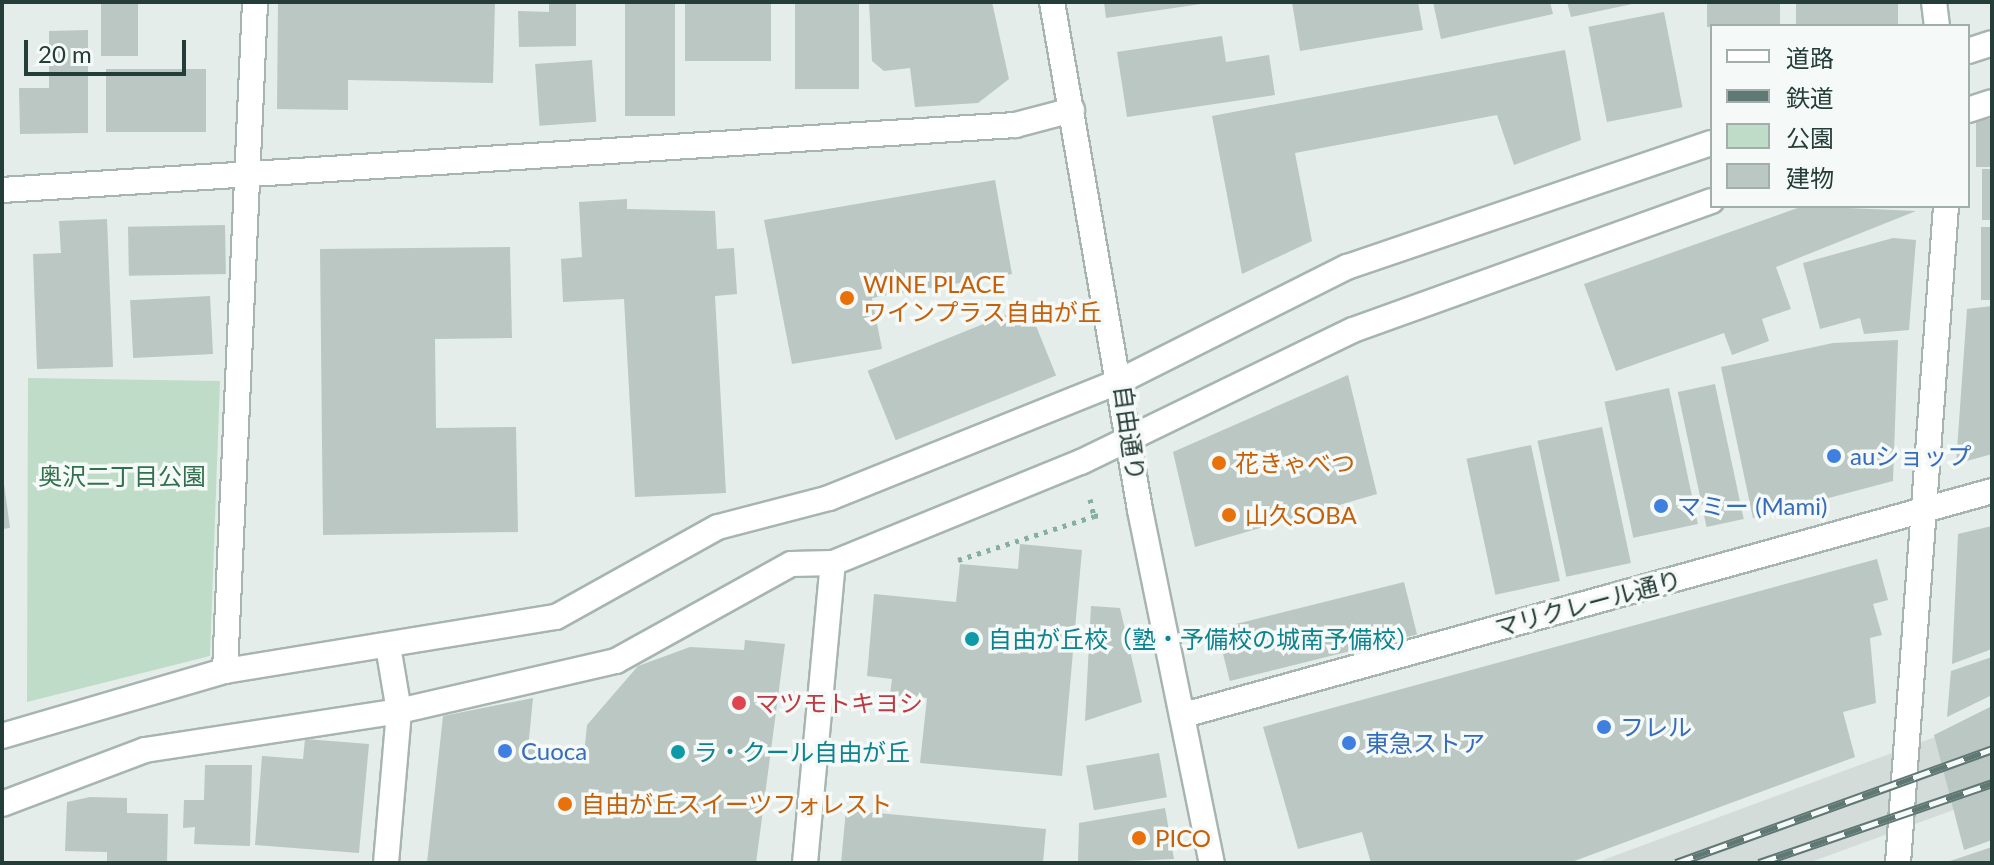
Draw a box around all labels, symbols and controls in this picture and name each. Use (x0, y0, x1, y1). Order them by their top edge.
scale bar (28, 24, 190, 74)
legend (1710, 24, 1970, 208)
text: 20 m (38, 39, 92, 68)
text: 道路 (1786, 43, 1834, 72)
text: 鉄道 (1786, 83, 1834, 112)
text: 公園 (1786, 123, 1834, 152)
text: 建物 (1786, 163, 1834, 192)
place label: WINE PLACE ワインプラス自由が丘 (863, 270, 1103, 326)
marker: WINE PLACE ワインプラス自由が丘 (838, 289, 856, 307)
street label: 自由通り (1109, 383, 1151, 483)
place label: auショップ (1850, 442, 1971, 470)
marker: auショップ (1825, 447, 1843, 465)
place label: 花きゃべつ (1235, 449, 1355, 477)
marker: 花きゃべつ (1210, 454, 1228, 472)
park label: 奥沢二丁目公園 (38, 462, 206, 490)
place label: マミー (Mami) (1677, 492, 1827, 520)
marker: マミー (Mami) (1652, 497, 1670, 515)
place label: 山久SOBA (1245, 501, 1357, 529)
marker: 山久SOBA (1220, 506, 1238, 524)
street label: マリクレール通り (1492, 564, 1684, 642)
place label: 自由が丘校（塾・予備校の城南予備校） (988, 625, 1420, 653)
marker: 自由が丘校（塾・予備校の城南予備校） (963, 630, 981, 648)
place label: マツモトキヨシ (755, 689, 923, 717)
marker: マツモトキヨシ (730, 694, 748, 712)
place label: フレル (1620, 713, 1692, 741)
marker: フレル (1595, 718, 1613, 736)
place label: 東急ストア (1365, 729, 1485, 757)
marker: 東急ストア (1340, 734, 1358, 752)
place label: Cuoca (521, 737, 587, 765)
place label: ラ・クール自由が丘 (694, 738, 910, 766)
marker: Cuoca (496, 742, 514, 760)
marker: ラ・クール自由が丘 (669, 743, 687, 761)
place label: 自由が丘スイーツフォレスト (581, 790, 893, 818)
marker: 自由が丘スイーツフォレスト (556, 795, 574, 813)
place label: PICO (1155, 824, 1211, 852)
marker: PICO (1130, 829, 1148, 847)

